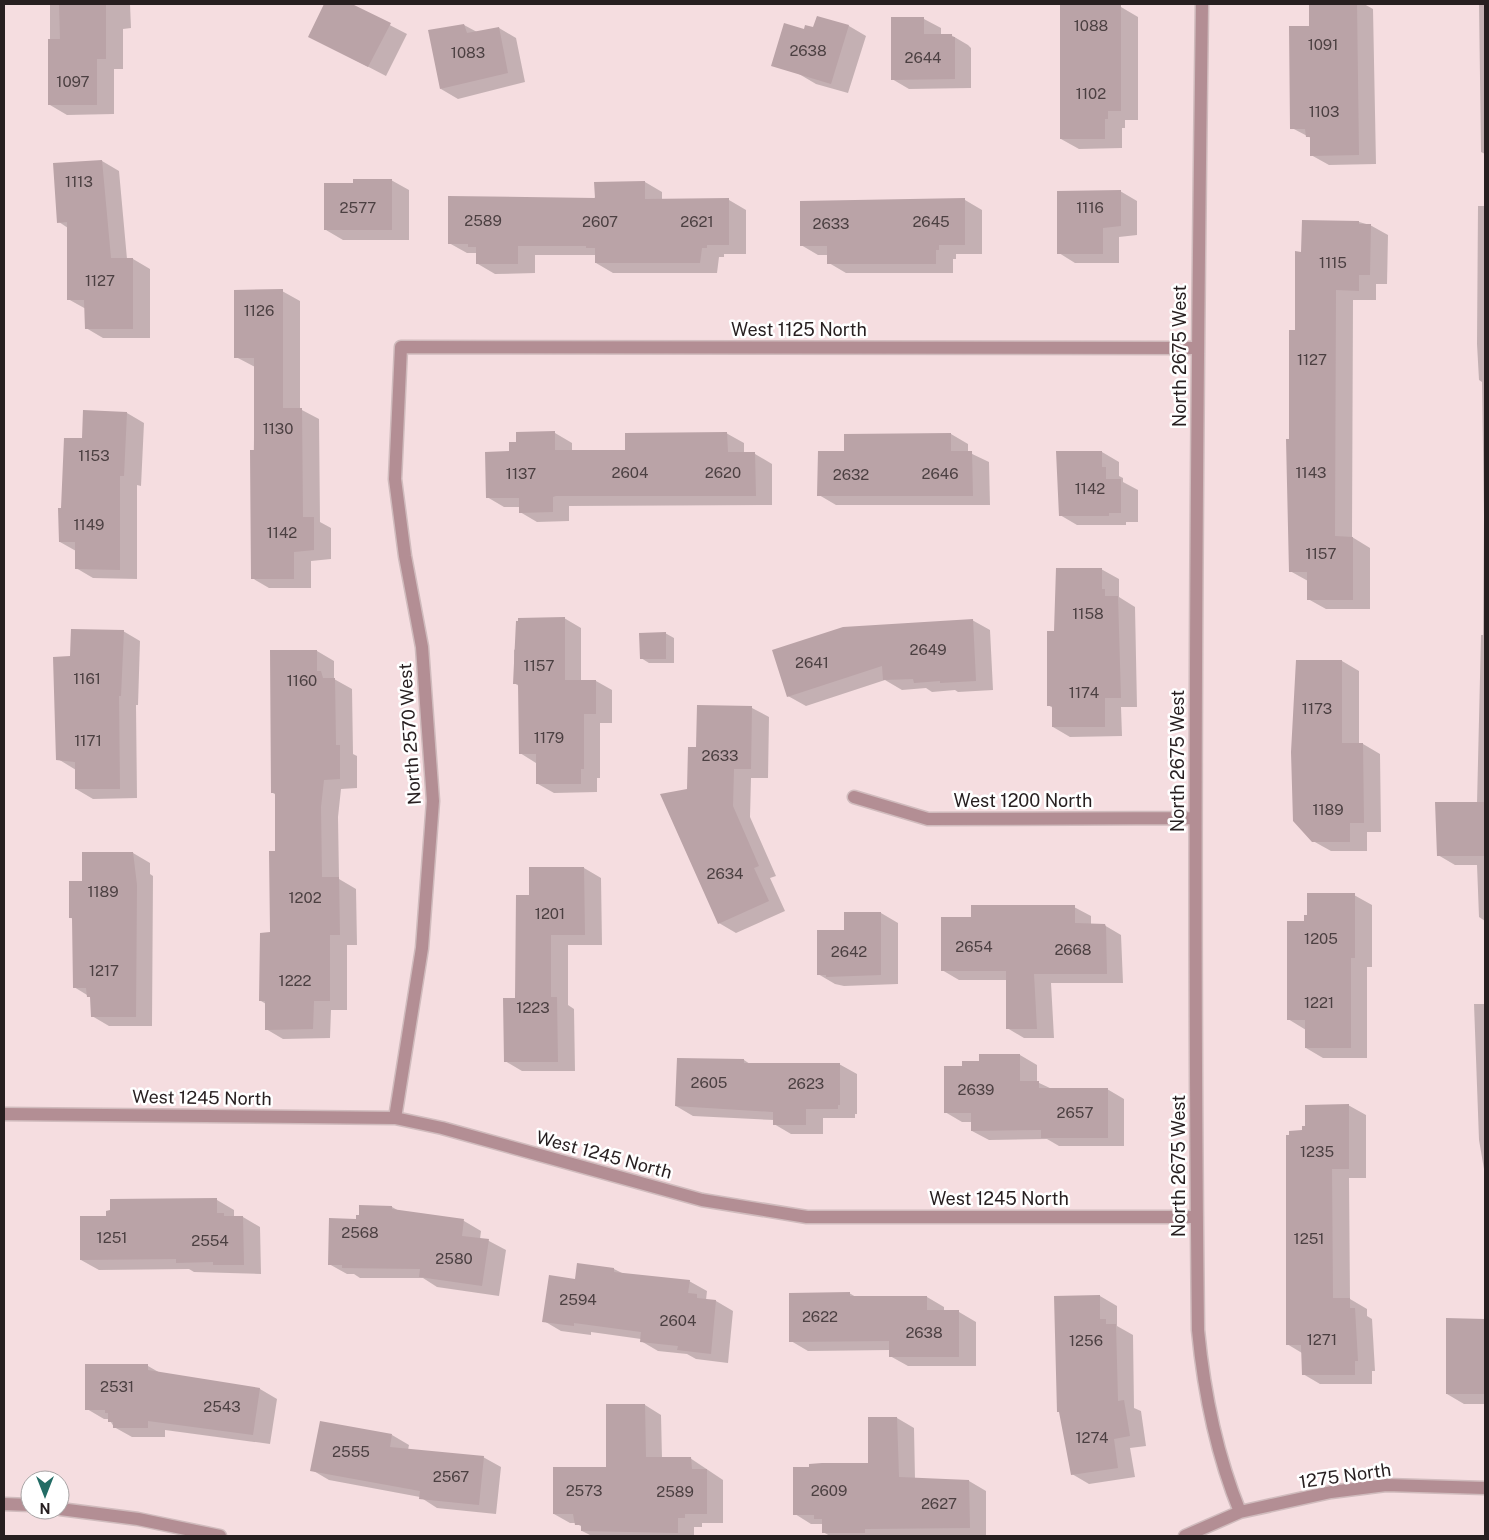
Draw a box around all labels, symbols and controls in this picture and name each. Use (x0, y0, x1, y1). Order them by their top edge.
house number: 1088 (1074, 17, 1108, 34)
house number: 1091 (1308, 36, 1338, 53)
house number: 2638 (789, 42, 827, 59)
house number: 1083 (451, 44, 485, 61)
house number: 2644 (904, 49, 942, 66)
house number: 1097 (56, 73, 90, 90)
house number: 1102 (1076, 85, 1106, 102)
house number: 1103 (1309, 103, 1339, 120)
house number: 1113 (65, 173, 93, 190)
house number: 2577 (340, 199, 376, 216)
house number: 1116 (1076, 199, 1104, 216)
house number: 2589 (464, 212, 502, 229)
house number: 2607 (582, 213, 618, 230)
house number: 2621 (680, 213, 714, 230)
house number: 2645 (912, 213, 950, 230)
house number: 2633 (813, 215, 849, 232)
house number: 1115 (1319, 254, 1347, 271)
house number: 1127 (85, 272, 115, 289)
street label: North 2675 West (1169, 285, 1190, 427)
house number: 1126 (244, 302, 274, 319)
street label: West 1125 North (731, 319, 867, 340)
house number: 1127 (1297, 351, 1327, 368)
house number: 1130 (263, 420, 293, 437)
house number: 1153 (78, 447, 110, 464)
house number: 2604 (612, 464, 648, 481)
house number: 2620 (705, 464, 741, 481)
house number: 1143 (1295, 464, 1327, 481)
house number: 1137 (506, 465, 536, 482)
house number: 2646 (921, 465, 959, 482)
house number: 2632 (833, 466, 869, 483)
house number: 1142 (1075, 480, 1105, 497)
house number: 1149 (73, 516, 105, 533)
house number: 1142 (267, 524, 297, 541)
house number: 1157 (1306, 545, 1336, 562)
house number: 1158 (1072, 605, 1104, 622)
house number: 2649 (909, 641, 947, 658)
house number: 2641 (795, 654, 829, 671)
house number: 1157 (524, 657, 554, 674)
street label: North 2570 West (394, 662, 425, 806)
house number: 1161 (73, 670, 101, 687)
house number: 1160 (287, 672, 317, 689)
house number: 1174 (1069, 684, 1099, 701)
street label: North 2675 West (1167, 690, 1188, 832)
house number: 1173 (1302, 700, 1332, 717)
house number: 1179 (534, 729, 564, 746)
house number: 1171 (74, 732, 102, 749)
house number: 2633 (702, 747, 738, 764)
street label: West 1200 North (954, 790, 1092, 811)
house number: 1189 (1312, 801, 1344, 818)
house number: 2634 (706, 865, 744, 882)
house number: 1189 (87, 883, 119, 900)
house number: 1202 (288, 889, 322, 906)
house number: 1201 (535, 905, 565, 922)
house number: 1205 (1304, 930, 1338, 947)
house number: 2654 (955, 938, 993, 955)
house number: 2668 (1054, 941, 1092, 958)
house number: 2642 (831, 943, 867, 960)
house number: 1217 (89, 962, 119, 979)
house number: 1222 (279, 972, 312, 989)
house number: 1221 (1304, 994, 1334, 1011)
house number: 1223 (516, 999, 550, 1016)
house number: 2605 (691, 1074, 727, 1091)
house number: 2623 (788, 1075, 824, 1092)
house number: 2639 (958, 1081, 994, 1098)
street label: West 1245 North (132, 1086, 272, 1109)
street label: North 2675 West (1168, 1095, 1189, 1237)
house number: 2657 (1057, 1104, 1093, 1121)
street label: West 1245 North (534, 1126, 674, 1183)
house number: 1235 (1300, 1143, 1334, 1160)
street label: West 1245 North (929, 1188, 1069, 1209)
house number: 2568 (341, 1224, 379, 1241)
house number: 1251 (97, 1229, 127, 1246)
house number: 1251 (1294, 1230, 1324, 1247)
house number: 2554 (191, 1232, 229, 1249)
house number: 2580 (435, 1250, 473, 1267)
house number: 2594 (559, 1291, 597, 1308)
house number: 2622 (802, 1308, 838, 1325)
house number: 2604 (660, 1312, 696, 1329)
house number: 2638 (905, 1324, 943, 1341)
house number: 1271 (1307, 1331, 1337, 1348)
house number: 1256 (1069, 1332, 1103, 1349)
house number: 2531 (100, 1378, 134, 1395)
house number: 2543 (203, 1398, 241, 1415)
house number: 1274 (1075, 1429, 1109, 1446)
house number: 2555 (332, 1443, 370, 1460)
street label: 1275 North (1298, 1459, 1392, 1492)
house number: 2567 (433, 1468, 469, 1485)
north arrow (20, 1470, 70, 1520)
house number: 2573 (566, 1482, 602, 1499)
house number: 2609 (811, 1482, 847, 1499)
house number: 2589 (656, 1483, 694, 1500)
house number: 2627 (921, 1495, 957, 1512)
text: N (40, 1500, 50, 1516)

